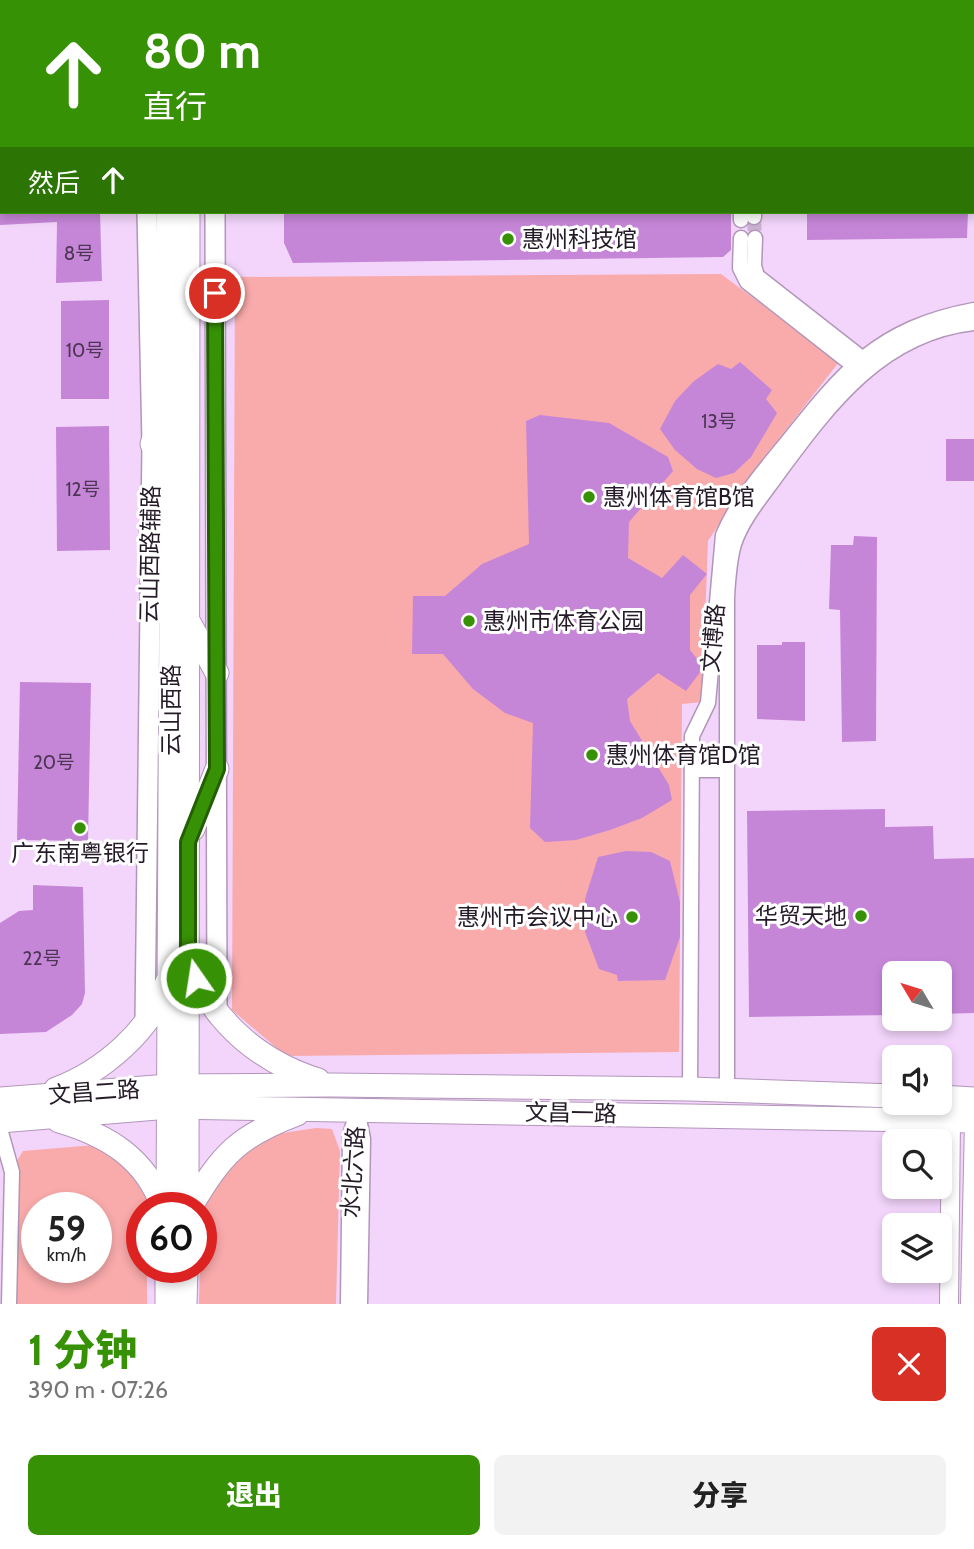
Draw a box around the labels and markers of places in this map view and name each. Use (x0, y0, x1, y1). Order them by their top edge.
place label: 惠州科技馆 (522, 225, 637, 253)
marker: 惠州科技馆 (500, 231, 516, 247)
pin (185, 263, 245, 323)
place label: 惠州体育馆B馆 (603, 483, 755, 511)
marker: 惠州体育馆B馆 (581, 489, 597, 505)
place label: 惠州市体育公园 (483, 607, 644, 635)
marker: 惠州市体育公园 (461, 613, 477, 629)
place label: 惠州体育馆D馆 (606, 741, 761, 769)
marker: 惠州体育馆D馆 (584, 747, 600, 763)
marker: 广东南粤银行 (72, 820, 88, 836)
place label: 广东南粤银行 (11, 839, 149, 867)
place label: 华贸天地 (755, 902, 847, 930)
place label: 惠州市会议中心 (457, 903, 618, 931)
marker: 华贸天地 (853, 908, 869, 924)
marker: 惠州市会议中心 (624, 909, 640, 925)

